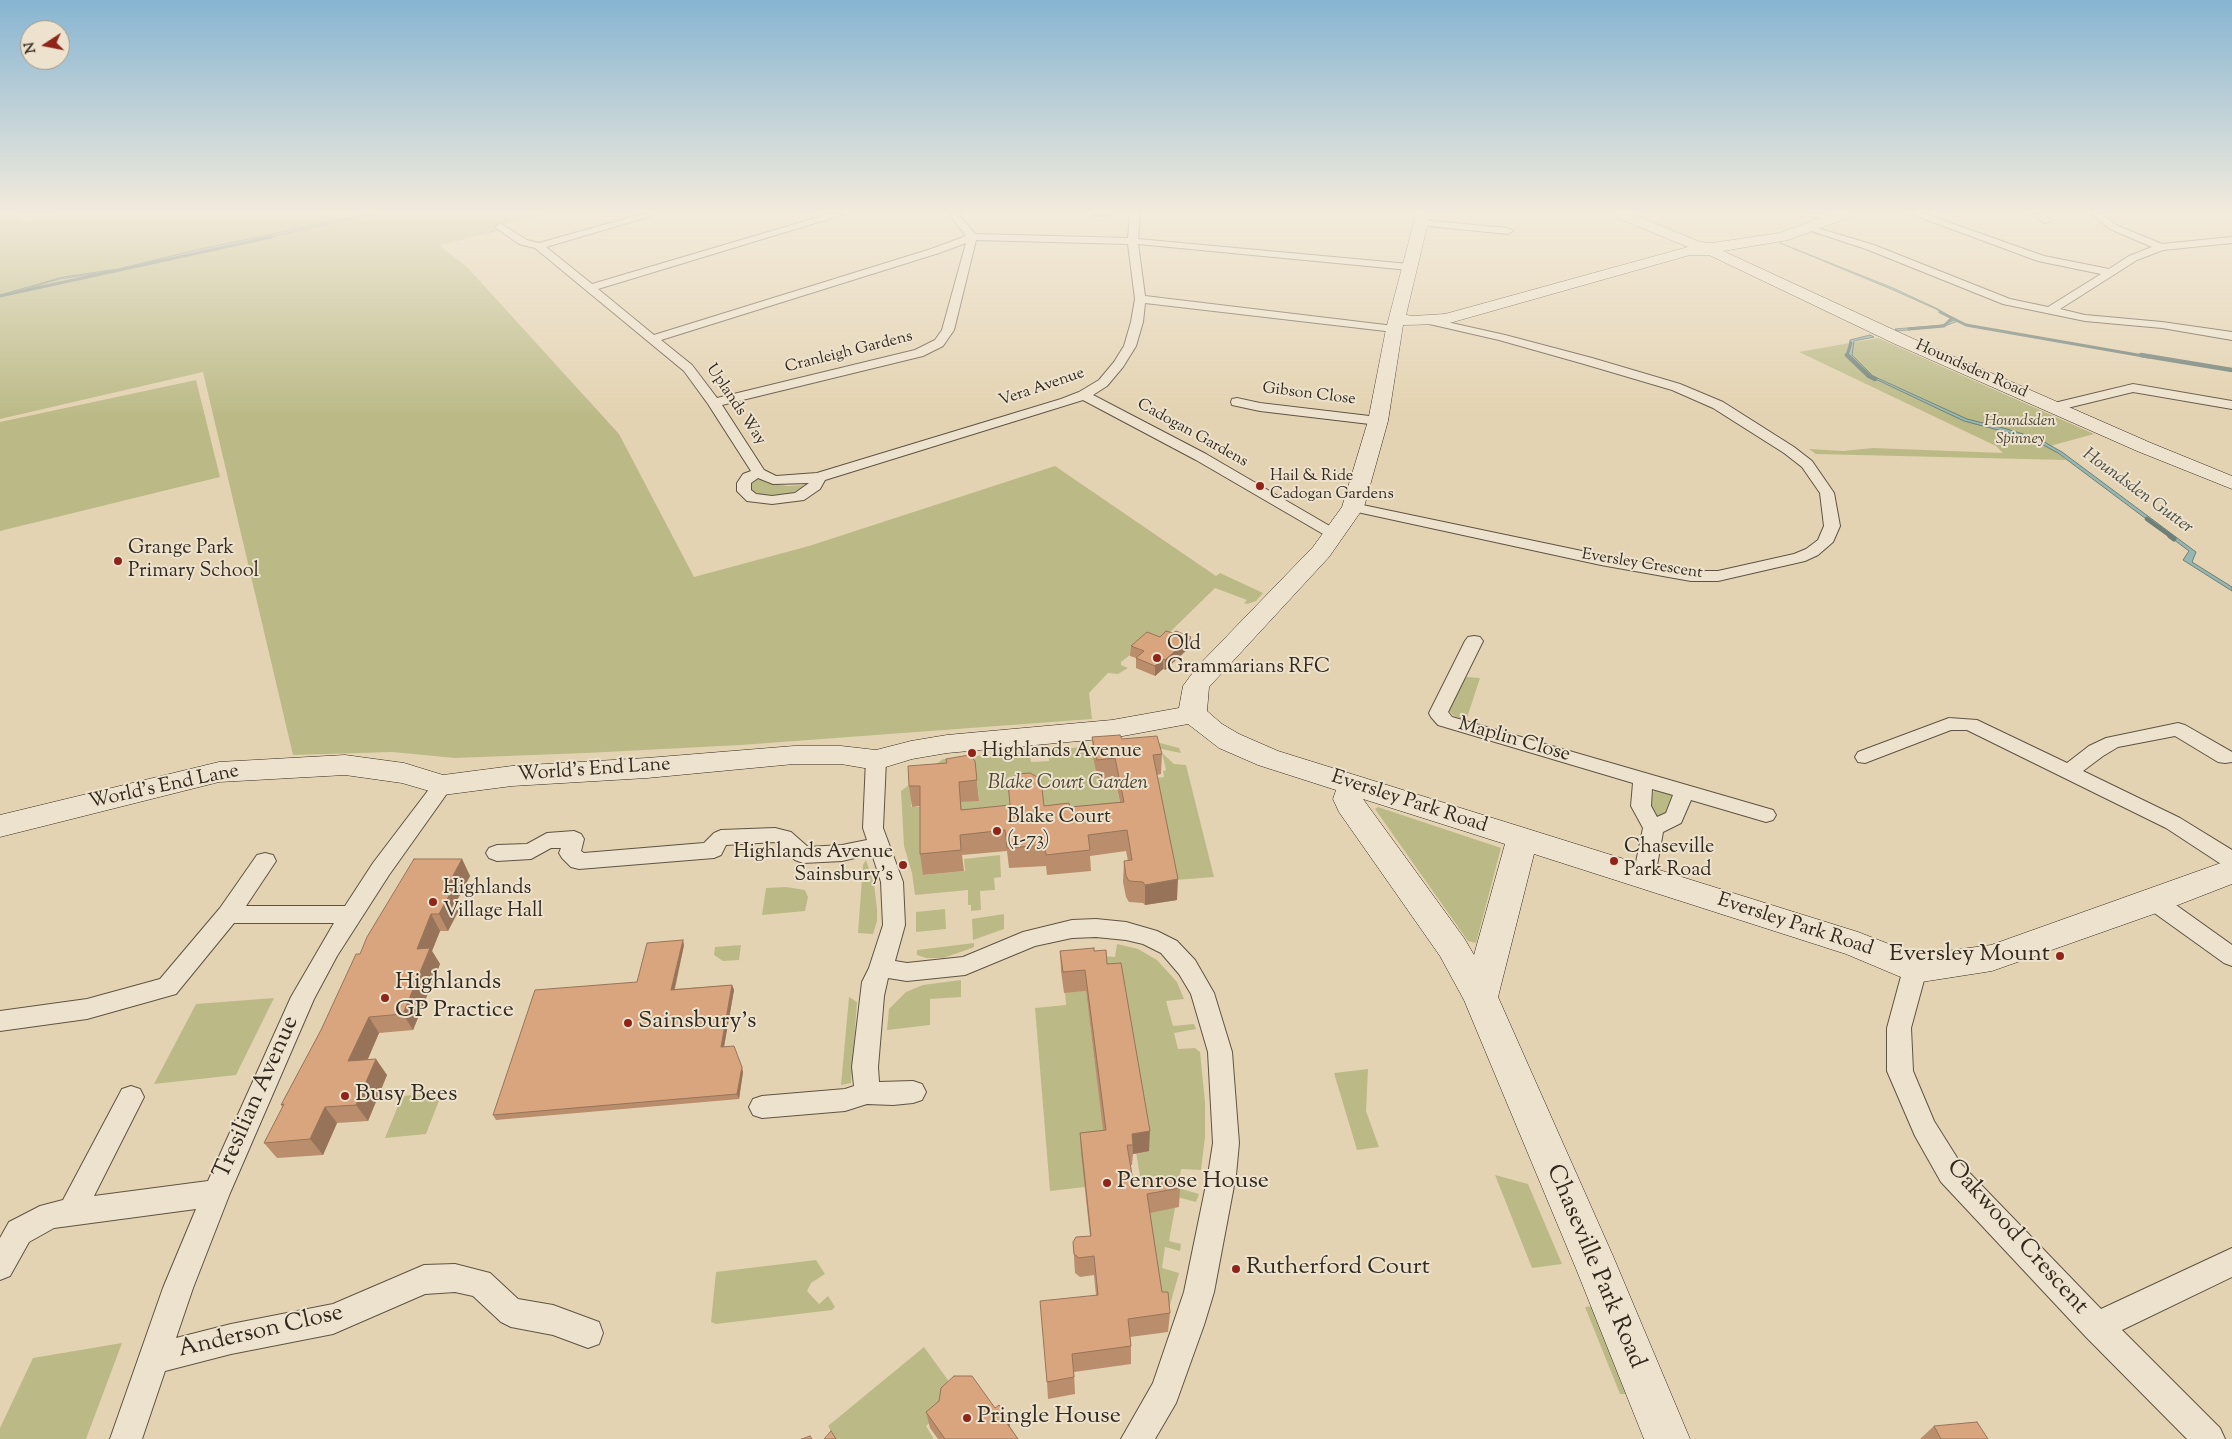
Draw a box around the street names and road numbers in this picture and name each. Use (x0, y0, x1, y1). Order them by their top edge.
street label: Cranleigh Gardens (783, 328, 915, 378)
street label: Houndsden Road (1912, 337, 2030, 403)
street label: Uplands Way (701, 361, 769, 449)
street label: Vera Avenue (997, 364, 1087, 412)
street label: Gibson Close (1261, 380, 1357, 410)
street label: Cadogan Gardens (1133, 396, 1251, 472)
street label: Eversley Crescent (1580, 546, 1704, 584)
street label: Maplin Close (1455, 714, 1573, 768)
street label: World's End Lane (517, 754, 671, 788)
street label: World's End Lane (87, 760, 241, 816)
street label: Eversley Park Road (1328, 766, 1490, 840)
street label: Eversley Park Road (1714, 889, 1876, 963)
street label: Tresilian Avenue (209, 1012, 307, 1184)
street label: Oakwood Crescent (1939, 1154, 2093, 1322)
street label: Chaseville Park Road (1538, 1161, 1650, 1373)
street label: Anderson Close (176, 1300, 346, 1366)

